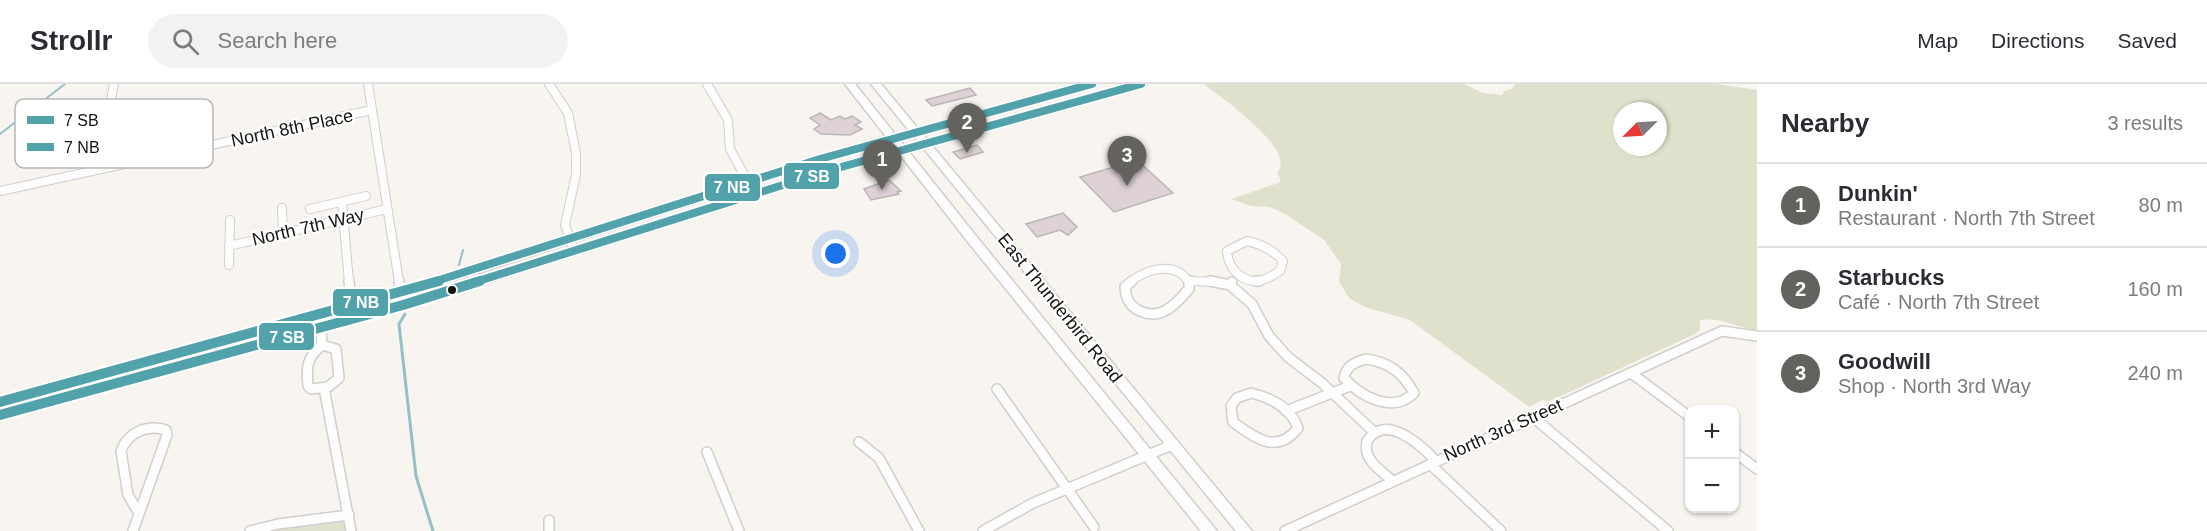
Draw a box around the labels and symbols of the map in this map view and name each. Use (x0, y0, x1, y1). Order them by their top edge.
legend (15, 99, 213, 168)
north arrow (1613, 102, 1667, 156)
pin: 2 (948, 104, 986, 153)
street label: North 8th Place (229, 105, 355, 151)
text: 7 SB (64, 112, 99, 129)
pin: 3 (1108, 136, 1146, 186)
text: 7 NB (64, 139, 100, 156)
pin: 1 (862, 141, 902, 190)
line badge: 7 SB (783, 162, 840, 190)
text: 7 SB (794, 168, 830, 185)
line badge: 7 NB (704, 173, 761, 202)
text: 7 NB (714, 179, 750, 196)
street label: North 7th Way (250, 204, 366, 250)
street label: East Thunderbird Road (994, 230, 1126, 386)
your location (821, 239, 850, 268)
unlabelled marker (446, 284, 458, 296)
line badge: 7 NB (332, 288, 389, 317)
text: 7 NB (343, 294, 379, 311)
line badge: 7 SB (258, 322, 315, 351)
text: 7 SB (269, 329, 305, 346)
street label: North 3rd Street (1440, 395, 1566, 465)

